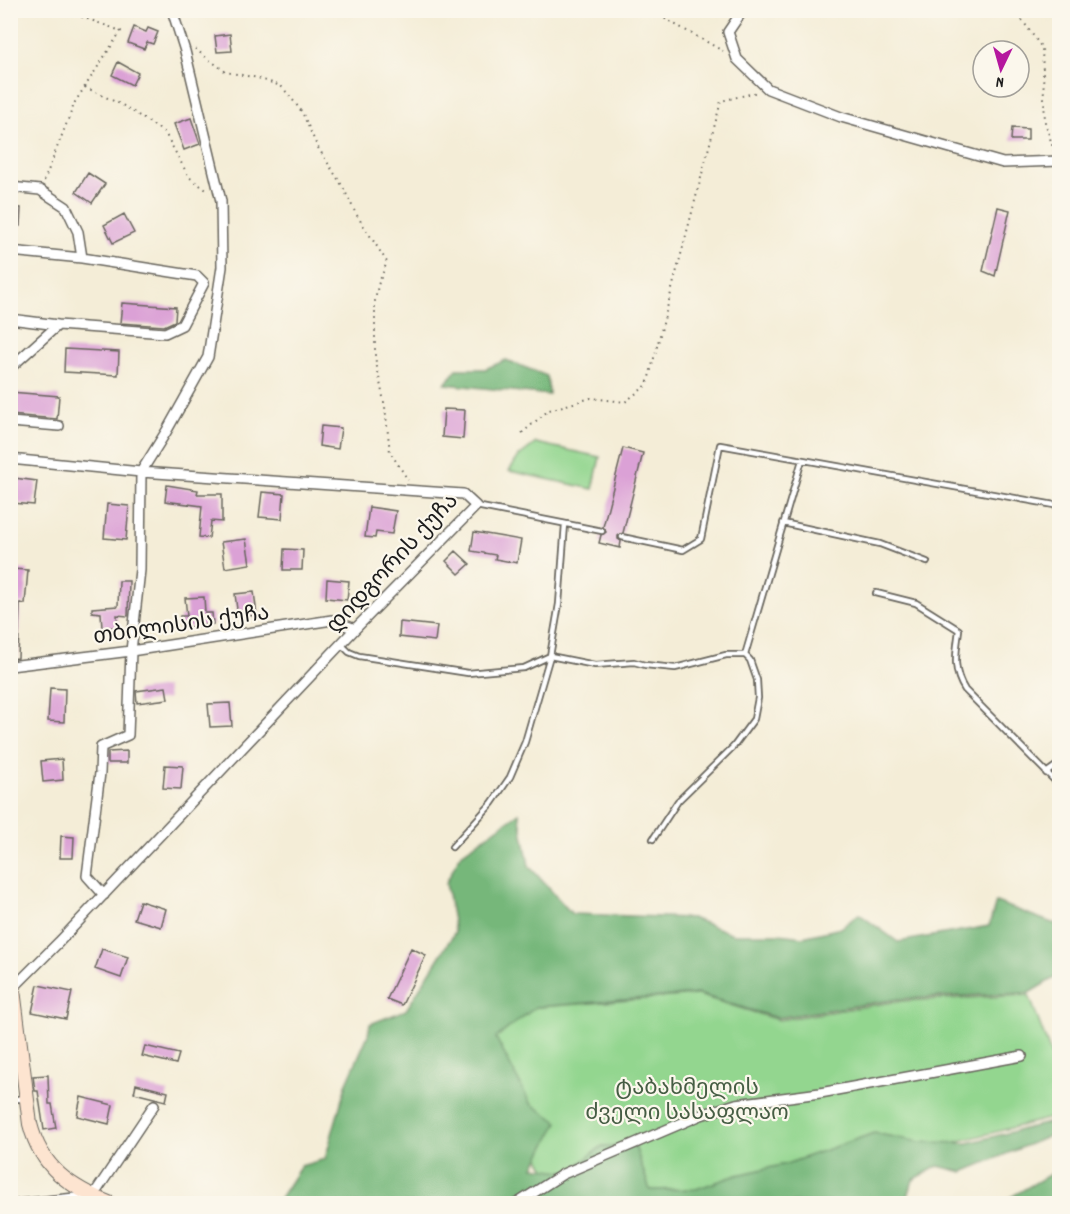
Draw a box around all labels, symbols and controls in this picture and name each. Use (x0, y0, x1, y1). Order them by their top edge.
north arrow (971, 39, 1031, 99)
text: N (995, 70, 1005, 93)
street label: დიდგორის ქუჩა (320, 488, 467, 641)
street label: თბილისის ქუჩა (91, 599, 272, 654)
park label: ტაბახმელის ძველი სასაფლაო (585, 1074, 789, 1130)

